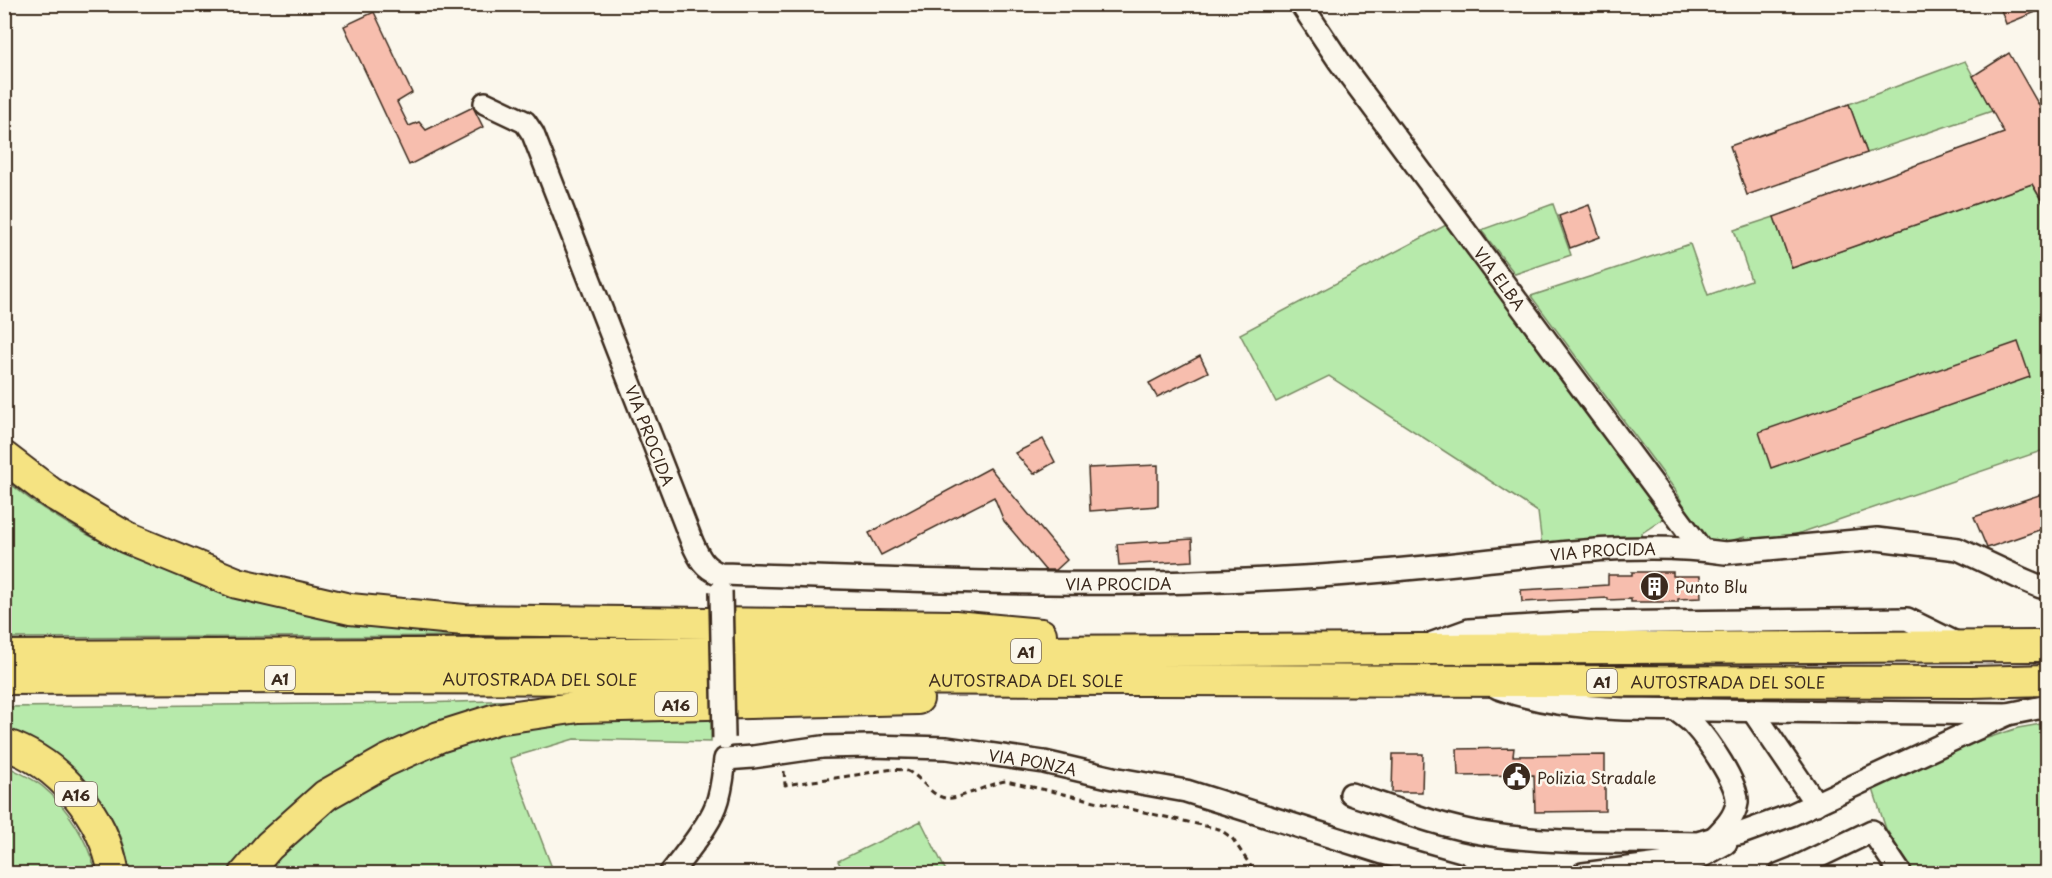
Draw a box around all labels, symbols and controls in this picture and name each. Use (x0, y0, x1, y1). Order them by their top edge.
street label: VIA ELBA (1469, 241, 1532, 315)
street label: VIA PROCIDA (620, 381, 681, 489)
street label: VIA PROCIDA (1549, 536, 1656, 566)
building icon: Punto Blu (1638, 570, 1670, 602)
street label: VIA PROCIDA (1065, 571, 1172, 595)
place label: Punto Blu (1675, 574, 1748, 598)
road number: A1 (1011, 639, 1041, 663)
road number: A1 (265, 666, 295, 690)
street label: AUTOSTRADA DEL SOLE (442, 666, 638, 691)
street label: AUTOSTRADA DEL SOLE (928, 668, 1124, 692)
road number: A1 (1587, 669, 1617, 693)
street label: AUTOSTRADA DEL SOLE (1630, 669, 1826, 694)
road number: A16 (655, 692, 697, 716)
street label: VIA PONZA (987, 742, 1080, 781)
public building icon: Polizia Stradale (1500, 761, 1532, 793)
place label: Polizia Stradale (1537, 765, 1657, 789)
road number: A16 (55, 782, 97, 806)

